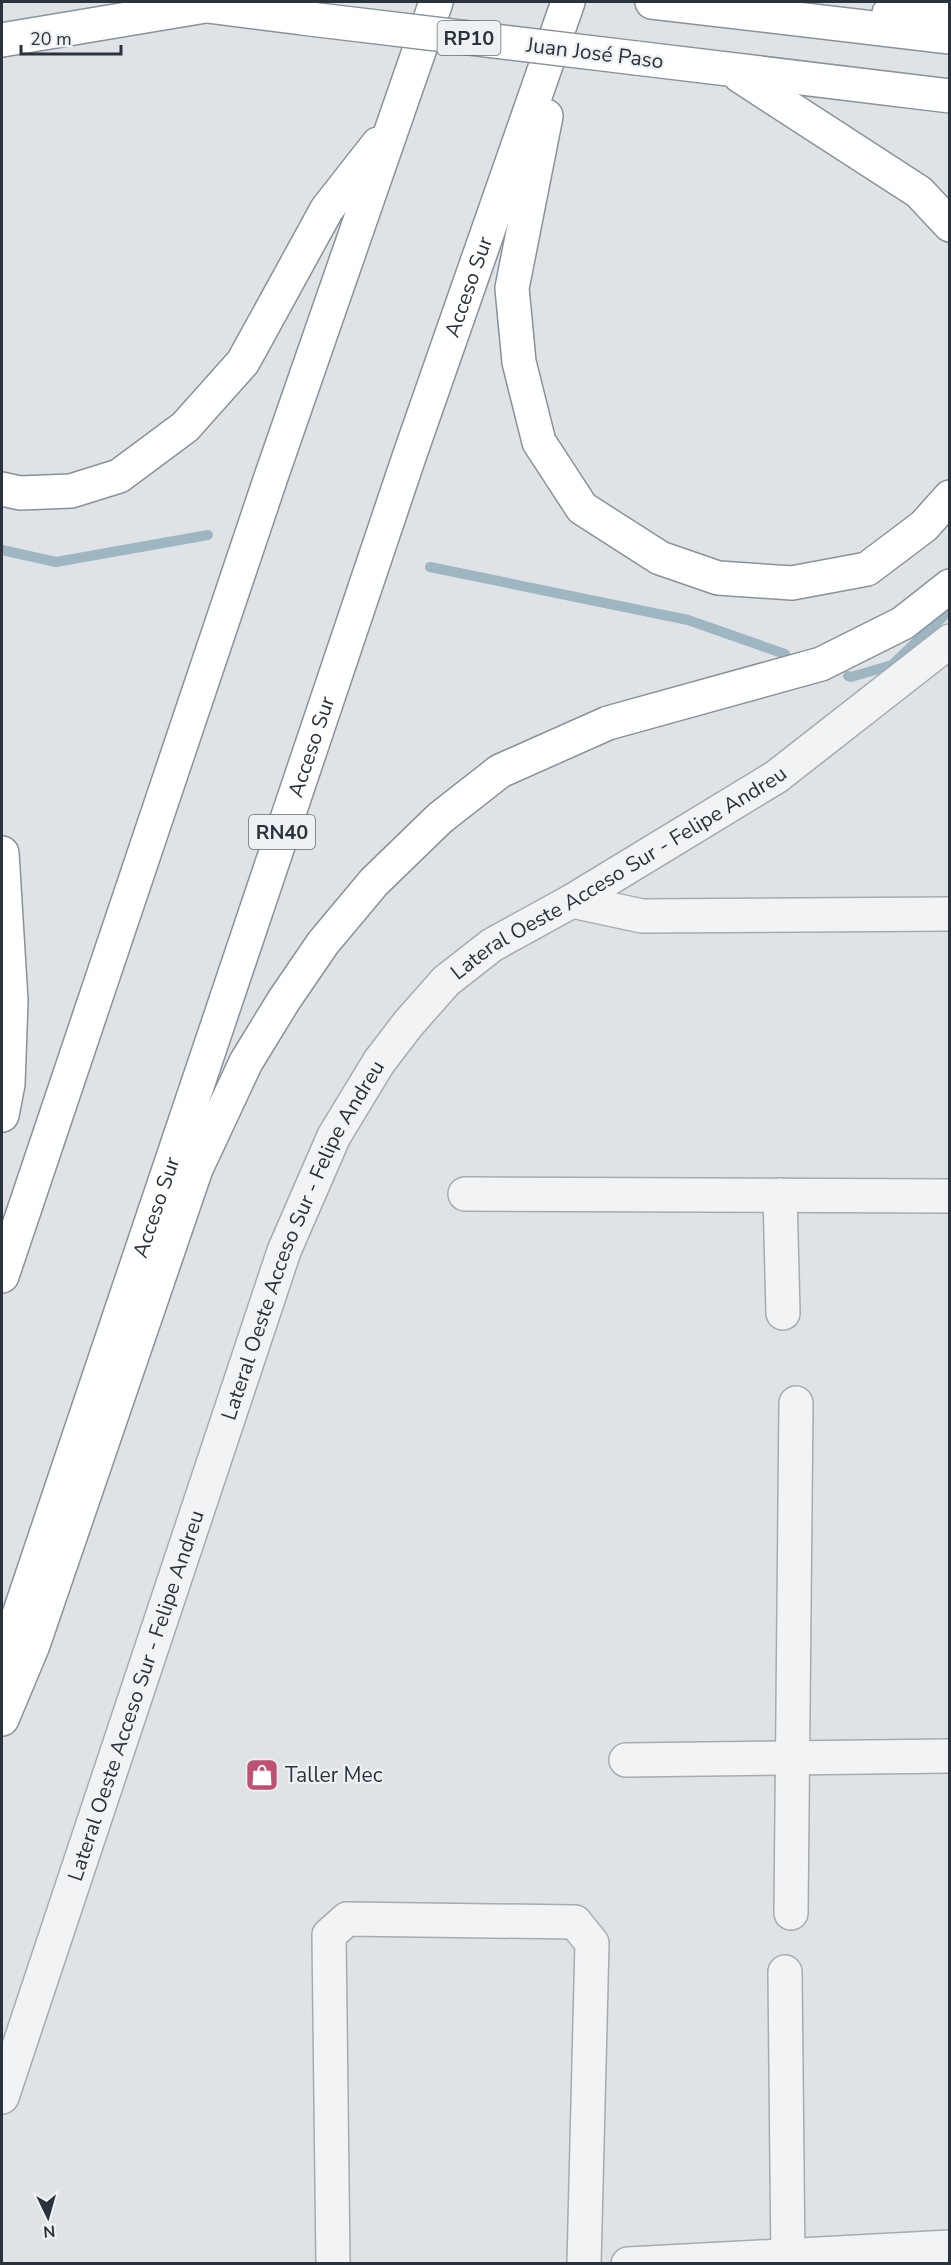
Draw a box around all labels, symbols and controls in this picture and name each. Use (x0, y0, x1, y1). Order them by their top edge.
scale bar (21, 18, 122, 56)
road number: RP10 (438, 21, 500, 55)
text: 20 m (30, 27, 72, 51)
street label: Juan José Paso (524, 31, 665, 75)
street label: Acceso Sur (438, 232, 499, 341)
street label: Acceso Sur (281, 692, 342, 801)
street label: Lateral Oeste Acceso Sur - Felipe Andreu (445, 760, 793, 986)
road number: RN40 (249, 815, 315, 849)
street label: Lateral Oeste Acceso Sur - Felipe Andreu (215, 1055, 391, 1424)
street label: Acceso Sur (126, 1153, 186, 1261)
street label: Lateral Oeste Acceso Sur - Felipe Andreu (61, 1507, 211, 1885)
shop icon: Taller Mec (244, 1757, 280, 1793)
place label: Taller Mec (285, 1761, 383, 1789)
north arrow (18, 2187, 78, 2247)
text: N (42, 2219, 56, 2242)

